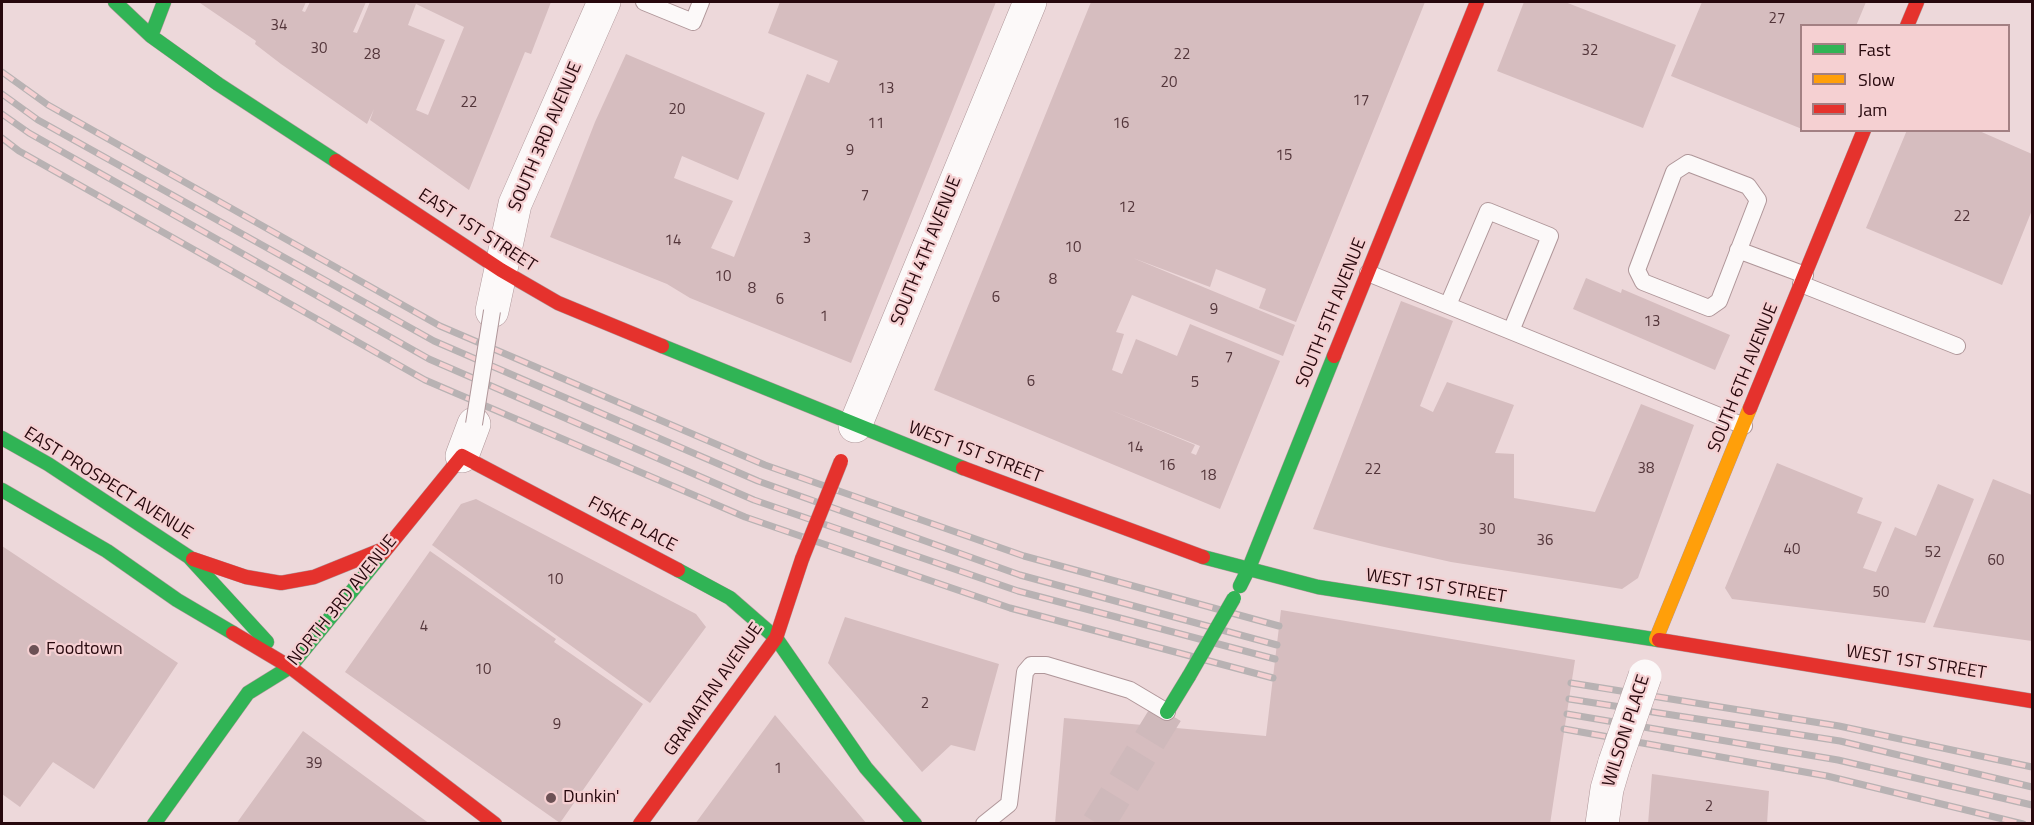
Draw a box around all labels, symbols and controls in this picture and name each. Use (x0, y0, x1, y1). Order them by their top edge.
house number: 27 (1769, 10, 1785, 28)
house number: 34 (271, 17, 287, 35)
legend (1800, 24, 2010, 132)
text: Fast (1858, 36, 1891, 63)
house number: 30 (311, 40, 327, 58)
house number: 32 (1582, 42, 1598, 60)
house number: 28 (364, 46, 380, 64)
house number: 22 (1174, 46, 1190, 64)
street label: SOUTH 3RD AVENUE (505, 59, 587, 215)
text: Slow (1858, 66, 1895, 93)
house number: 20 (1161, 74, 1177, 92)
house number: 13 (878, 80, 894, 98)
house number: 17 (1353, 92, 1369, 110)
house number: 22 (461, 94, 477, 112)
text: Jam (1858, 96, 1887, 123)
house number: 20 (669, 101, 685, 119)
house number: 11 (868, 115, 884, 133)
house number: 16 (1113, 115, 1129, 133)
house number: 9 (846, 142, 854, 160)
house number: 15 (1276, 147, 1292, 165)
street label: SOUTH 4TH AVENUE (887, 173, 967, 329)
street label: EAST 1ST STREET (414, 185, 540, 277)
house number: 7 (861, 187, 869, 205)
house number: 12 (1119, 199, 1135, 217)
house number: 22 (1954, 208, 1970, 226)
house number: 3 (803, 230, 811, 248)
house number: 14 (665, 232, 681, 250)
street label: SOUTH 5TH AVENUE (1292, 235, 1372, 391)
house number: 10 (1065, 239, 1081, 257)
house number: 10 (715, 268, 731, 286)
house number: 8 (1049, 271, 1057, 289)
house number: 8 (748, 280, 756, 298)
house number: 6 (992, 289, 1000, 307)
house number: 6 (776, 291, 784, 309)
street label: SOUTH 6TH AVENUE (1704, 300, 1784, 456)
house number: 9 (1210, 301, 1218, 319)
house number: 1 (820, 308, 828, 326)
house number: 13 (1644, 313, 1660, 331)
house number: 7 (1225, 349, 1233, 367)
house number: 6 (1027, 373, 1035, 391)
house number: 5 (1191, 374, 1199, 392)
street label: WEST 1ST STREET (905, 417, 1045, 489)
street label: EAST PROSPECT AVENUE (20, 423, 196, 545)
house number: 14 (1127, 439, 1143, 457)
house number: 16 (1159, 457, 1175, 475)
house number: 38 (1638, 460, 1654, 478)
house number: 22 (1365, 461, 1381, 479)
house number: 18 (1200, 467, 1216, 485)
street label: FISKE PLACE (584, 493, 680, 557)
house number: 30 (1479, 521, 1495, 539)
street label: NORTH 3RD AVENUE (284, 531, 402, 671)
house number: 36 (1537, 532, 1553, 550)
house number: 40 (1784, 541, 1800, 559)
house number: 52 (1925, 544, 1941, 562)
house number: 60 (1988, 552, 2004, 570)
street label: WEST 1ST STREET (1364, 565, 1508, 609)
house number: 10 (547, 571, 563, 589)
house number: 50 (1873, 584, 1889, 602)
house number: 4 (420, 618, 428, 636)
street label: GRAMATAN AVENUE (660, 619, 768, 761)
place label: Foodtown (46, 639, 123, 661)
street label: WEST 1ST STREET (1844, 641, 1988, 685)
marker: Foodtown (27, 643, 41, 657)
house number: 10 (475, 661, 491, 679)
street label: WILSON PLACE (1599, 672, 1655, 790)
house number: 2 (921, 695, 929, 713)
house number: 9 (553, 716, 561, 734)
house number: 39 (306, 755, 322, 773)
house number: 1 (774, 760, 782, 778)
place label: Dunkin' (563, 787, 620, 809)
marker: Dunkin' (544, 791, 558, 805)
house number: 2 (1705, 798, 1713, 816)

